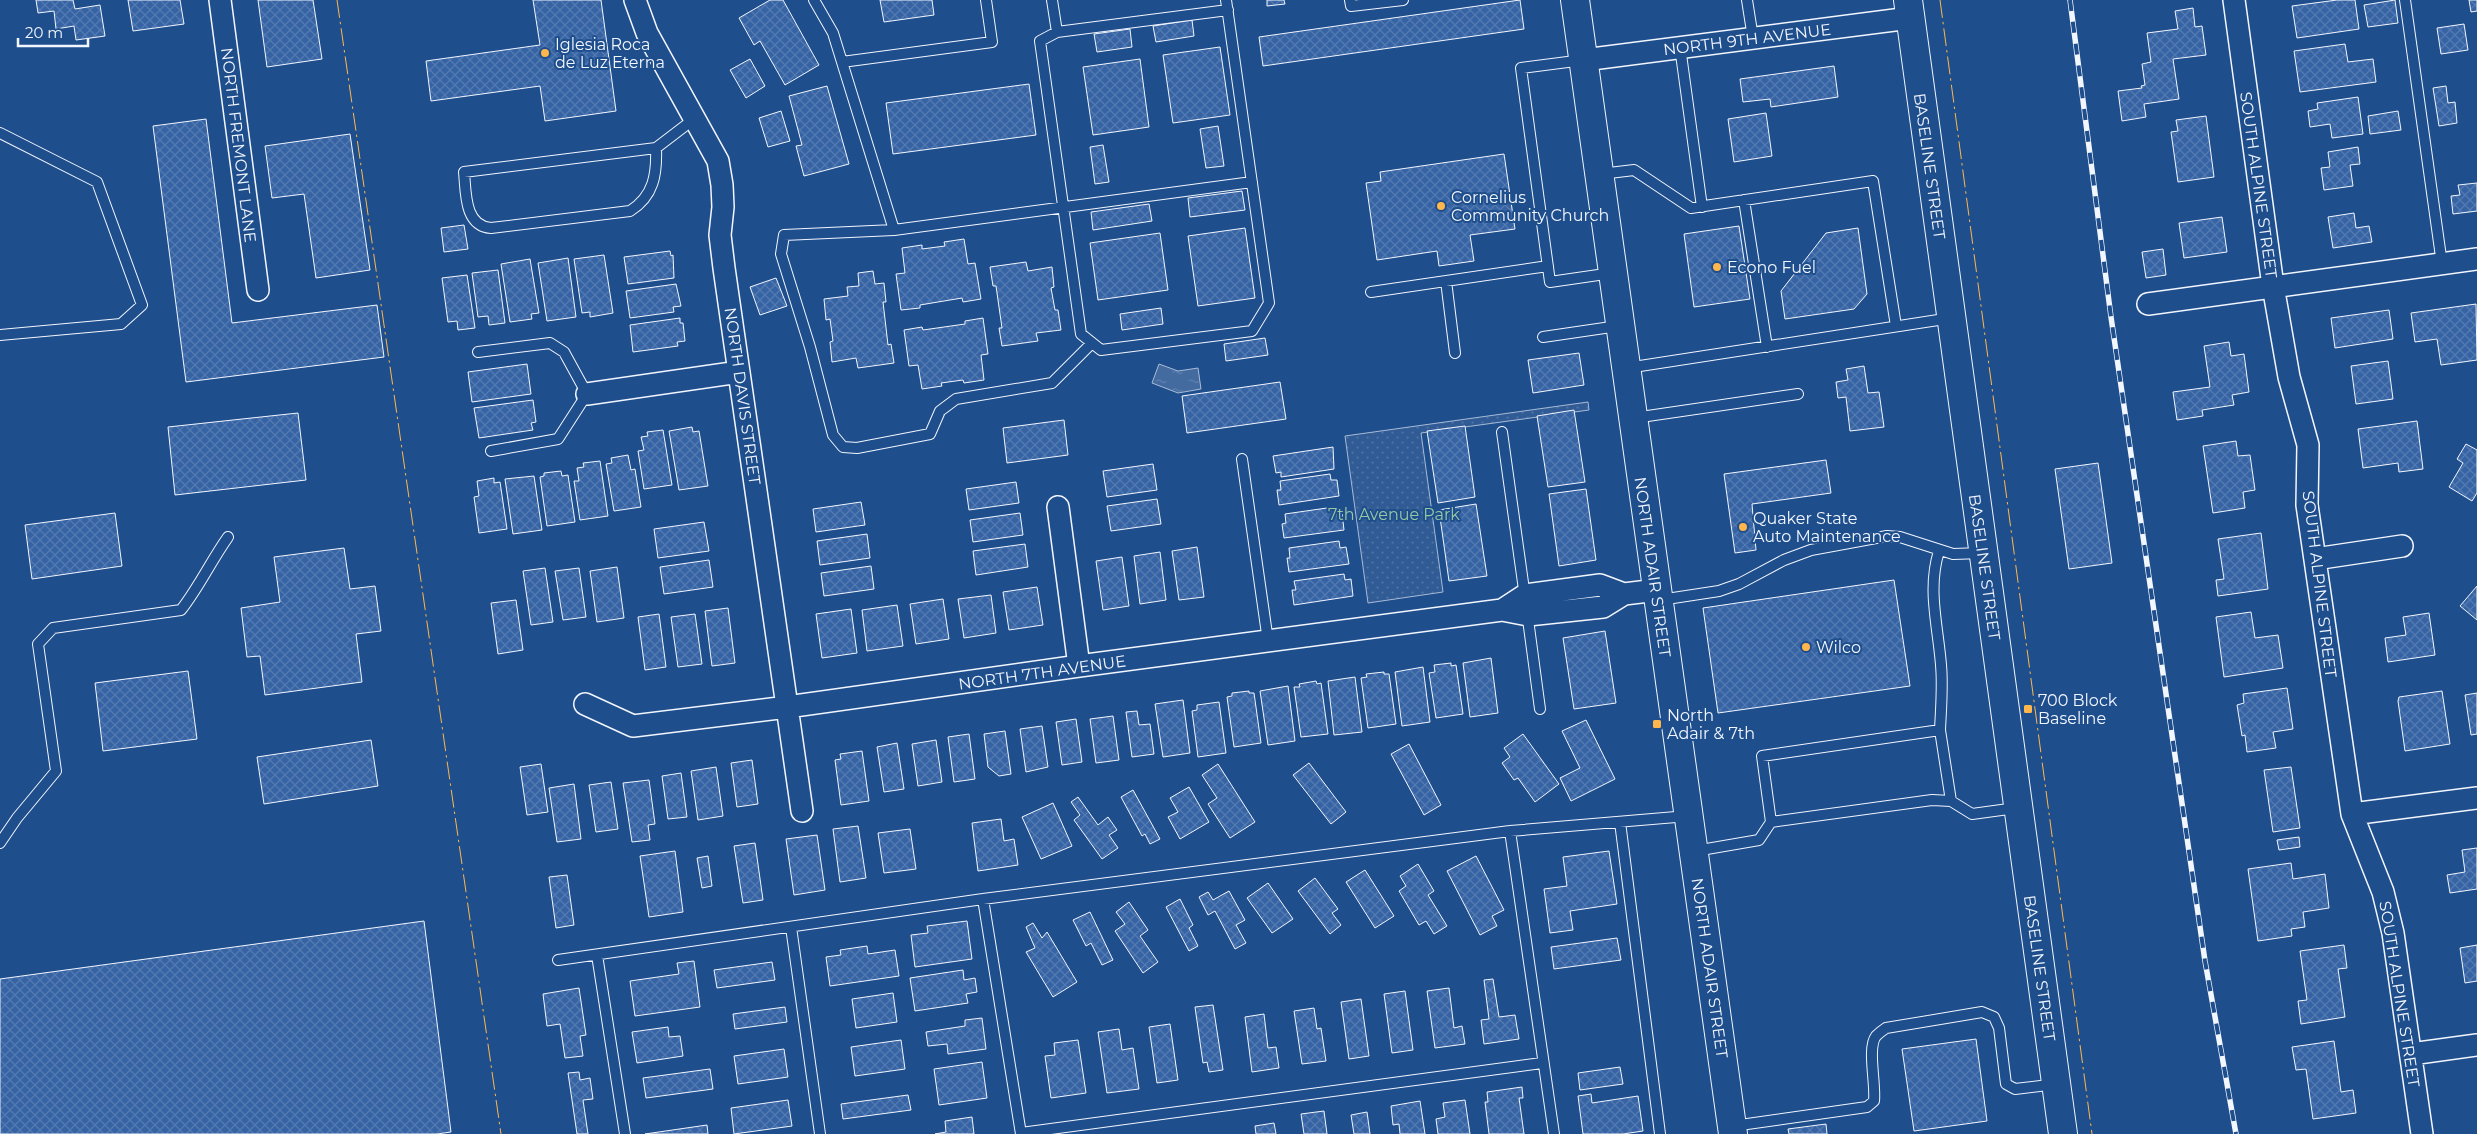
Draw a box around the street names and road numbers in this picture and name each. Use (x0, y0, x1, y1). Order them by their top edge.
street label: NORTH 9TH AVENUE (1662, 20, 1832, 59)
street label: NORTH FREMONT LANE (217, 46, 260, 244)
street label: SOUTH ALPINE STREET (2236, 91, 2281, 280)
street label: BASELINE STREET (1910, 92, 1949, 241)
street label: NORTH DAVIS STREET (721, 306, 764, 487)
street label: NORTH ADAIR STREET (1630, 476, 1675, 659)
street label: SOUTH ALPINE STREET (2299, 490, 2340, 679)
street label: BASELINE STREET (1965, 493, 2004, 642)
street label: NORTH 7TH AVENUE (957, 651, 1127, 694)
street label: NORTH ADAIR STREET (1687, 877, 1732, 1060)
street label: BASELINE STREET (2020, 894, 2059, 1043)
street label: SOUTH ALPINE STREET (2375, 900, 2424, 1089)

